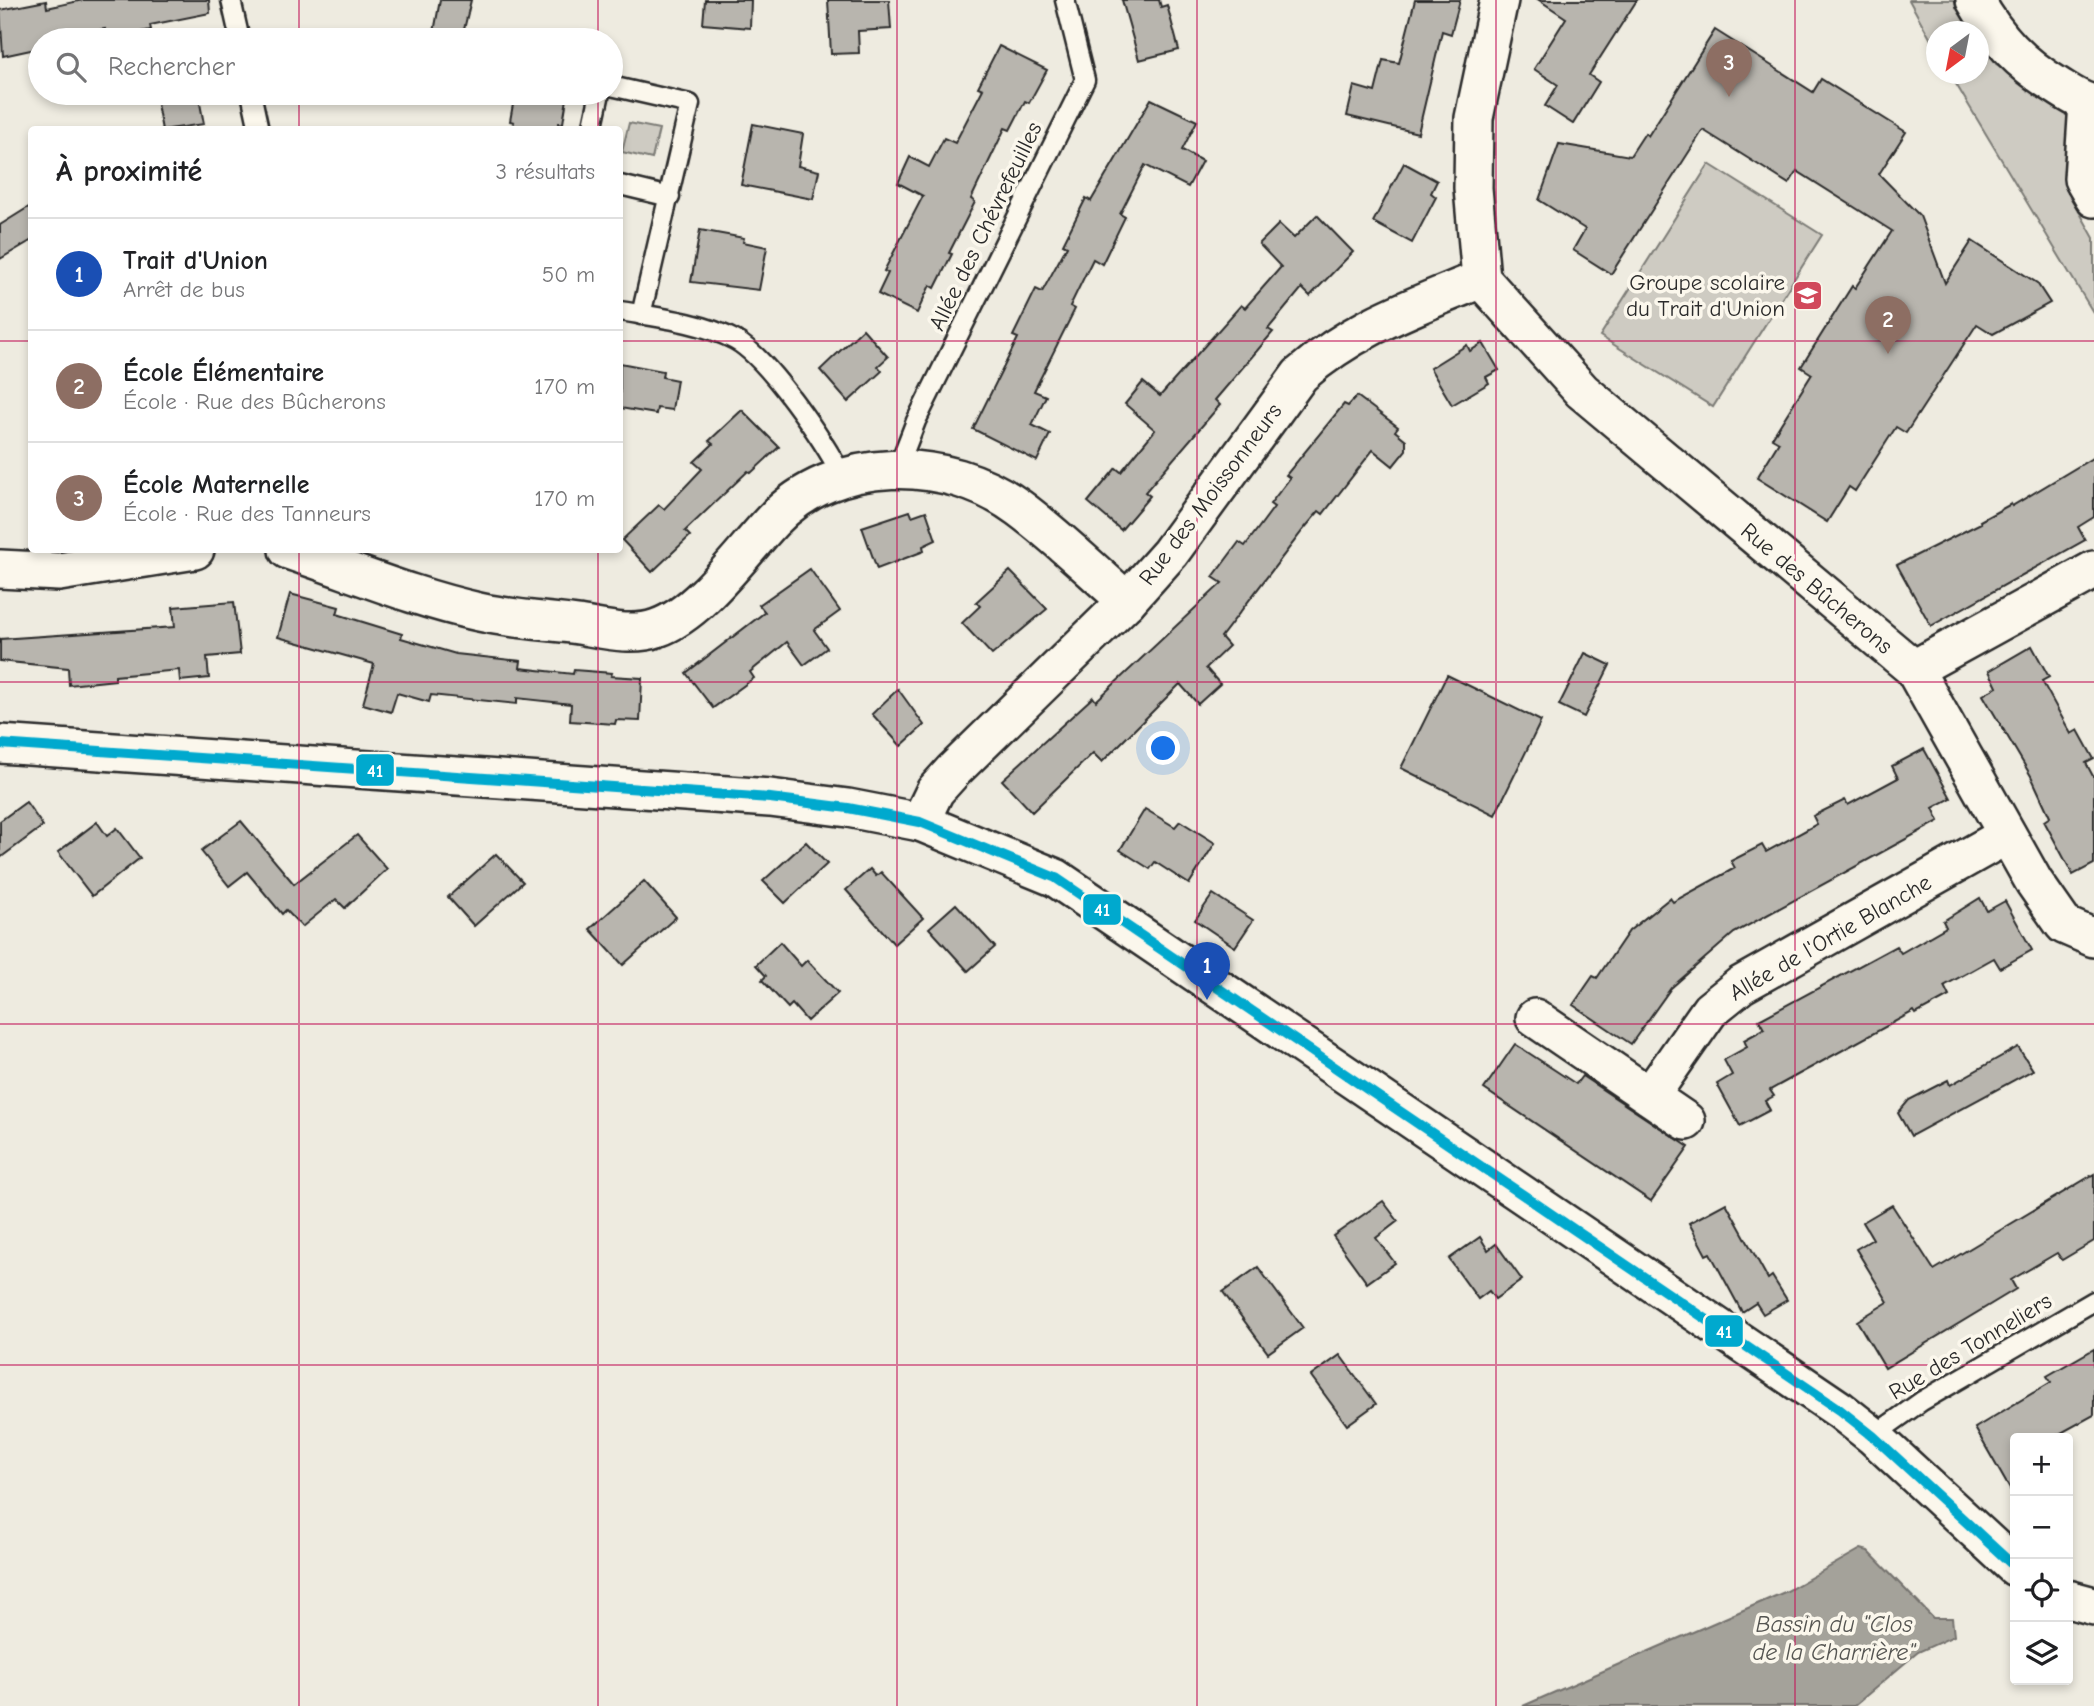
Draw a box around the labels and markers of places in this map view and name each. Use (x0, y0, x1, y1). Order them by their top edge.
pin: 3 (1706, 39, 1752, 97)
place label: Groupe scolaire du Trait d'Union (1626, 269, 1785, 322)
school or university icon: Groupe scolaire du Trait d'Union (1791, 278, 1825, 312)
pin: 2 (1865, 296, 1911, 354)
pin: 1 (1184, 942, 1230, 1000)

